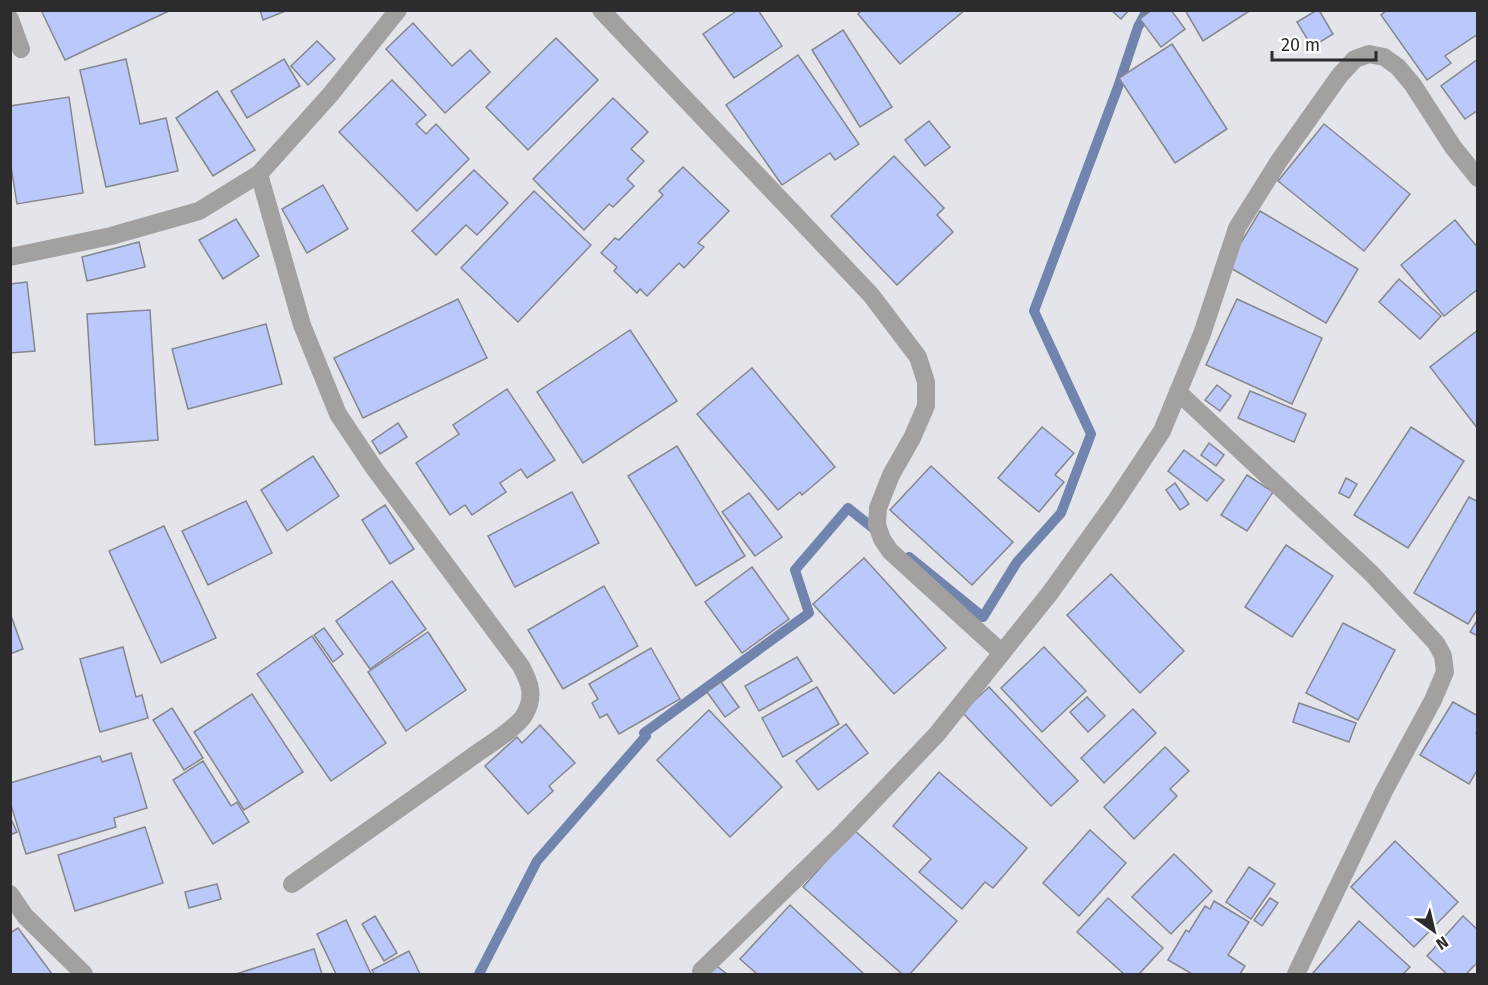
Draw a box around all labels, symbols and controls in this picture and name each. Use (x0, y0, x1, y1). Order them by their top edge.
scale bar (1272, 24, 1376, 62)
text: 20 m (1281, 34, 1320, 56)
north arrow (1404, 901, 1464, 961)
text: N (1432, 932, 1452, 954)

